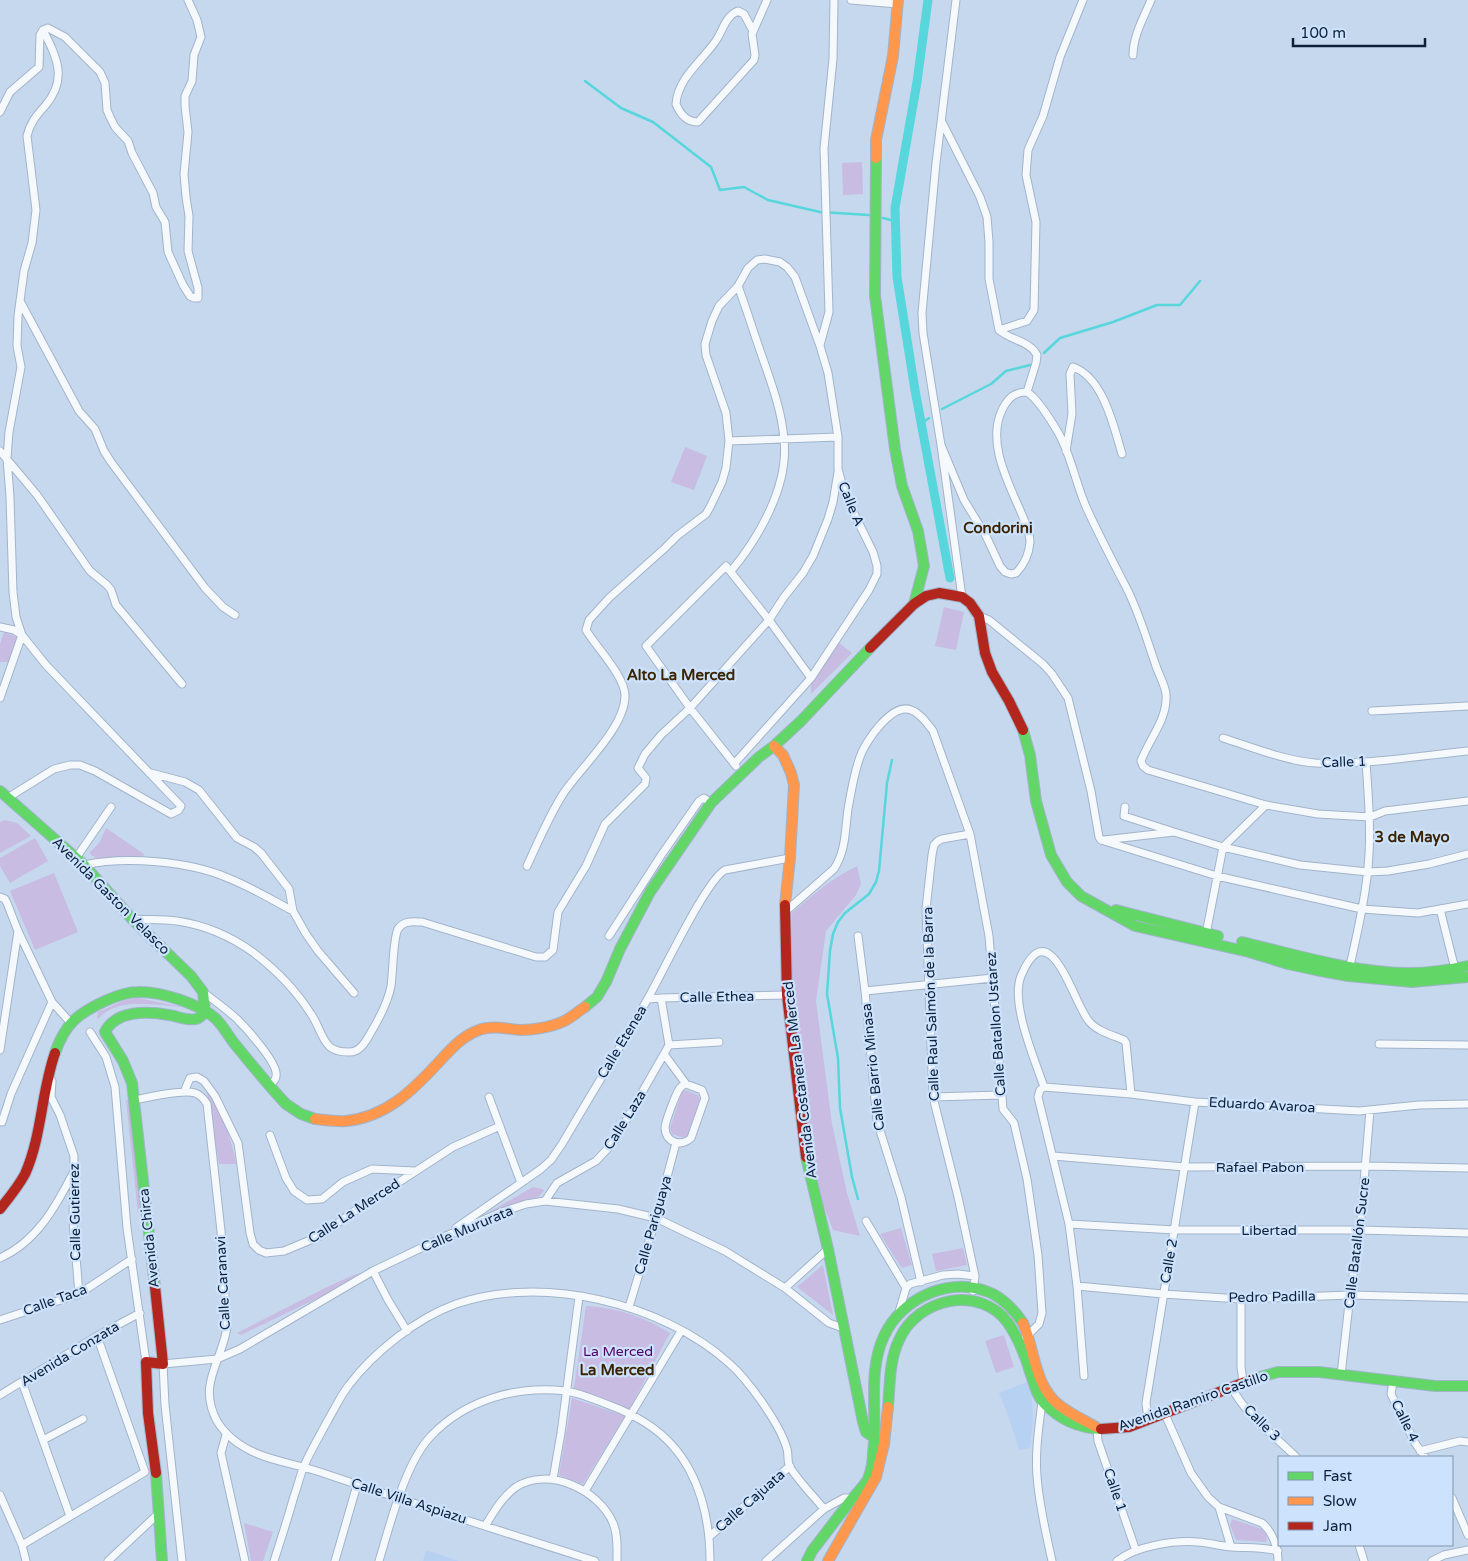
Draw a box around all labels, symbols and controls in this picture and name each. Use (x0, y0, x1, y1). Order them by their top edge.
scale bar (1293, 15, 1426, 47)
text: 100 m (1300, 24, 1346, 42)
street label: Calle A (834, 479, 868, 529)
district label: Condorini (963, 519, 1033, 537)
district label: Alto La Merced (627, 666, 735, 684)
street label: Calle 1 (1321, 753, 1367, 771)
district label: 3 de Mayo (1374, 828, 1450, 847)
street label: Avenida Gaston Velasco (49, 834, 173, 958)
street label: Calle Raul Salmón de la Barra (919, 906, 943, 1102)
street label: Calle Batallon Ustarez (982, 951, 1010, 1097)
street label: Avenida Costanera La Merced (779, 980, 821, 1180)
street label: Calle Ethea (680, 988, 754, 1006)
street label: Calle Etenea (594, 1002, 650, 1082)
street label: Calle Barrio Minasa (858, 1003, 888, 1131)
street label: Calle Laza (600, 1087, 650, 1153)
street label: Eduardo Avaroa (1208, 1094, 1316, 1116)
street label: Rafael Pabon (1216, 1159, 1304, 1176)
street label: Calle Gutierrez (66, 1163, 84, 1261)
street label: Calle Pariguaya (631, 1173, 675, 1277)
street label: Calle La Merced (305, 1175, 403, 1247)
street label: Calle Batallón Sucre (1341, 1176, 1373, 1310)
street label: Avenida Chirca (135, 1188, 163, 1288)
street label: Calle Mururata (418, 1202, 516, 1256)
street label: Libertad (1241, 1222, 1297, 1239)
street label: Calle Caranavi (212, 1236, 234, 1330)
street label: Calle 2 (1157, 1237, 1181, 1285)
street label: Calle Taca (21, 1281, 89, 1319)
street label: Pedro Padilla (1228, 1288, 1316, 1306)
street label: Avenida Conzata (18, 1318, 122, 1390)
park label: La Merced (583, 1343, 653, 1360)
district label: La Merced (579, 1361, 655, 1379)
street label: Avenida Ramiro Castillo (1116, 1367, 1270, 1435)
street label: Calle 4 (1388, 1397, 1423, 1445)
street label: Calle 3 (1240, 1401, 1284, 1445)
legend (1278, 1456, 1453, 1546)
street label: Calle Cajuata (712, 1466, 788, 1536)
street label: Calle 1 (1100, 1466, 1130, 1514)
text: Fast (1323, 1467, 1353, 1485)
street label: Calle Villa Aspiazu (349, 1474, 469, 1528)
text: Slow (1323, 1492, 1357, 1510)
text: Jam (1323, 1517, 1352, 1535)

